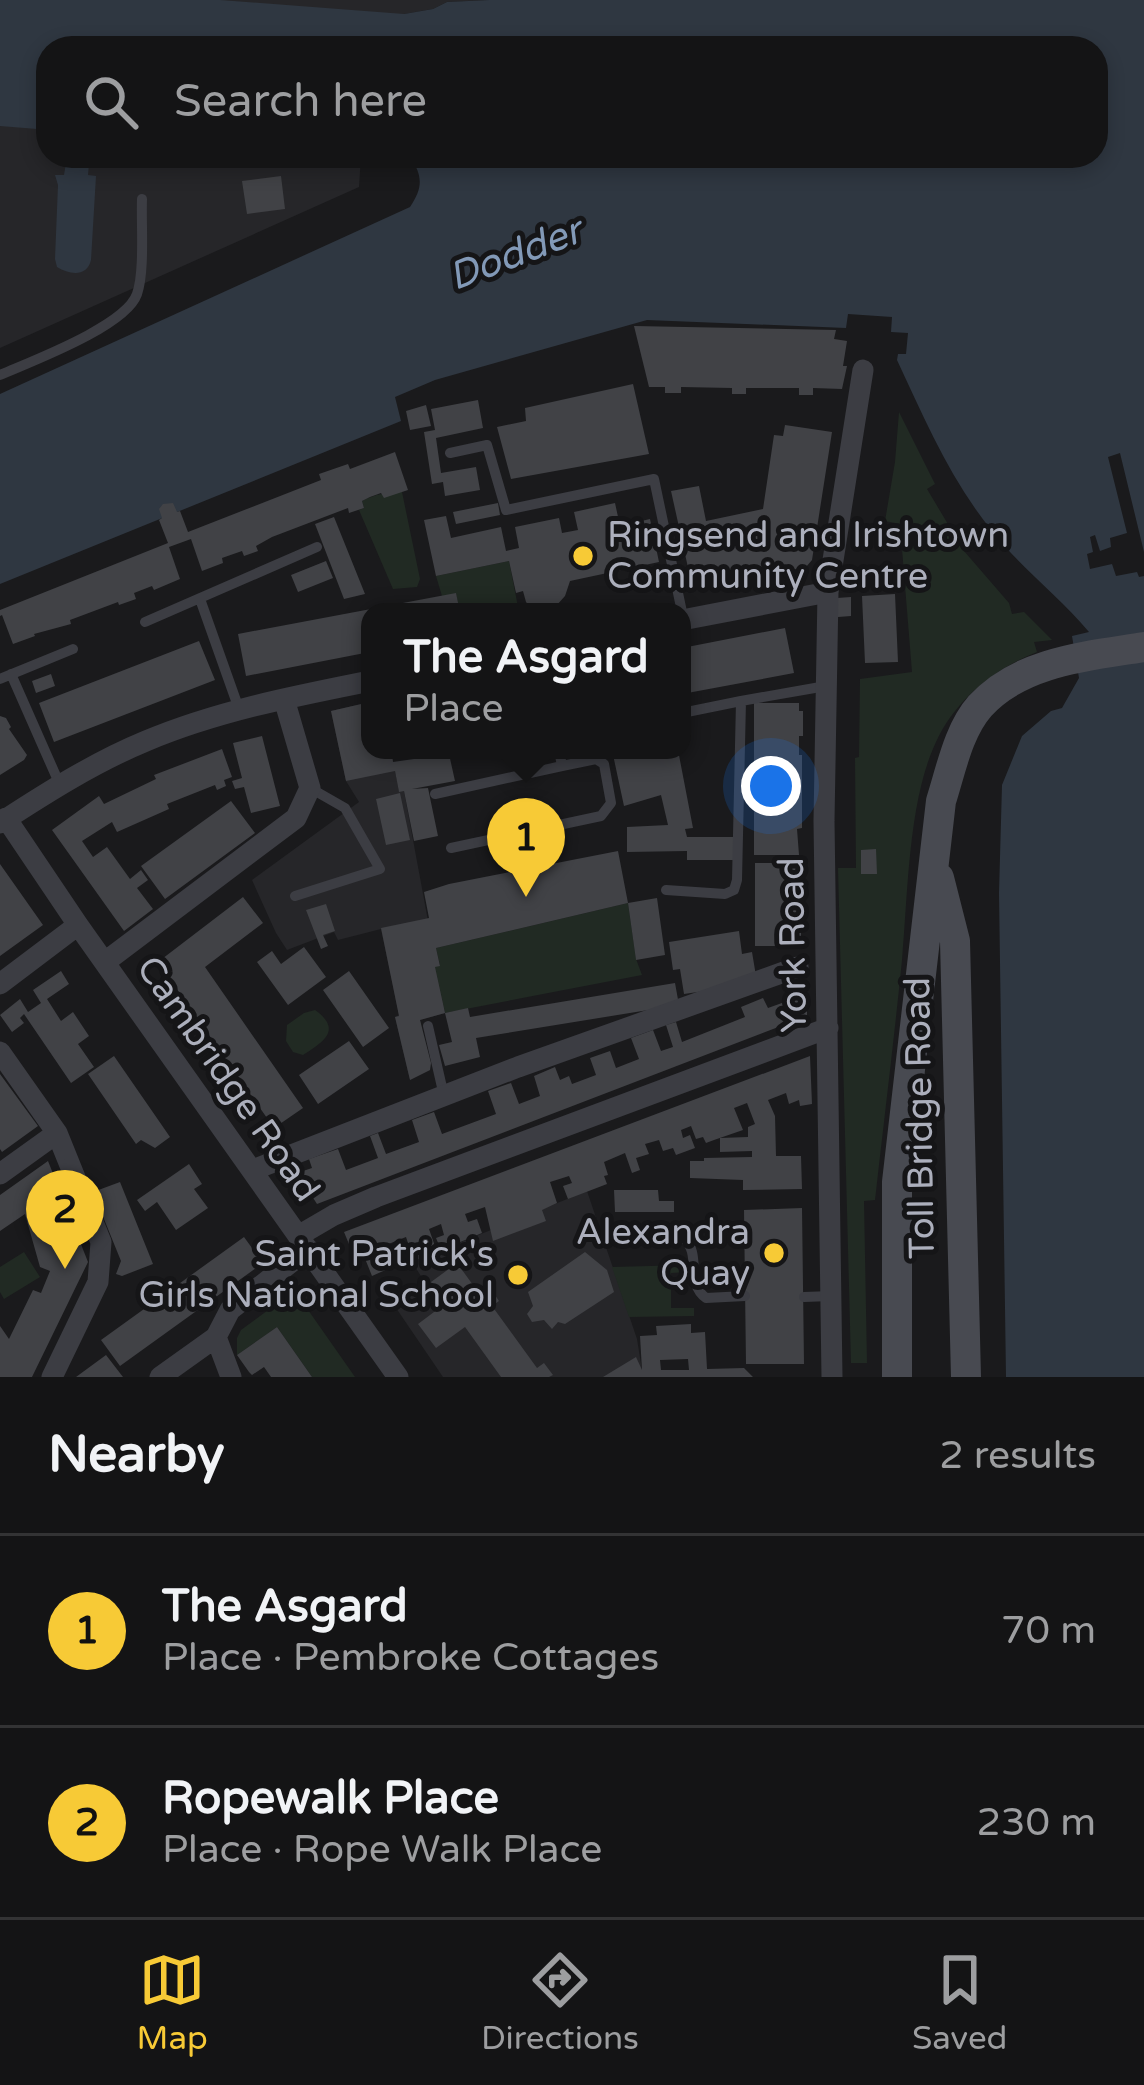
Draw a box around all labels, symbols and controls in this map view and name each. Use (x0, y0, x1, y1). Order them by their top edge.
search box (36, 36, 1108, 168)
icon: search (78, 69, 144, 135)
text: Search here (174, 75, 427, 129)
water label: Dodder (442, 205, 593, 301)
place label: Ringsend and Irishtown Community Centre (607, 514, 1009, 598)
marker: Ringsend and Irishtown Community Centre (570, 543, 596, 569)
popup (361, 603, 691, 759)
text: The Asgard (403, 631, 649, 685)
text: Place (403, 685, 504, 732)
your location (741, 756, 801, 816)
pin: 1 (487, 798, 565, 897)
street label: York Road (770, 857, 816, 1033)
street label: Cambridge Road (127, 948, 329, 1210)
street label: Toll Bridge Road (896, 977, 944, 1259)
pin: 2 (26, 1170, 104, 1269)
place label: Alexandra Quay (576, 1211, 750, 1295)
place label: Saint Patrick's Girls National School (139, 1233, 494, 1317)
marker: Alexandra Quay (761, 1240, 787, 1266)
marker: Saint Patrick's Girls National School (505, 1262, 531, 1288)
text: Nearby (48, 1424, 225, 1486)
text: 2 results (939, 1432, 1096, 1479)
text: The Asgard (162, 1580, 408, 1634)
text: 1 (75, 1607, 99, 1654)
text: 70 m (1001, 1607, 1096, 1654)
text: Place · Pembroke Cottages (162, 1634, 659, 1681)
text: Ropewalk Place (162, 1772, 499, 1826)
text: 2 (75, 1799, 99, 1846)
text: 230 m (977, 1799, 1096, 1846)
text: Place · Rope Walk Place (162, 1826, 602, 1873)
tab: Map (137, 1947, 208, 2058)
tab: Directions (481, 1947, 639, 2058)
tab: Saved (912, 1947, 1007, 2058)

